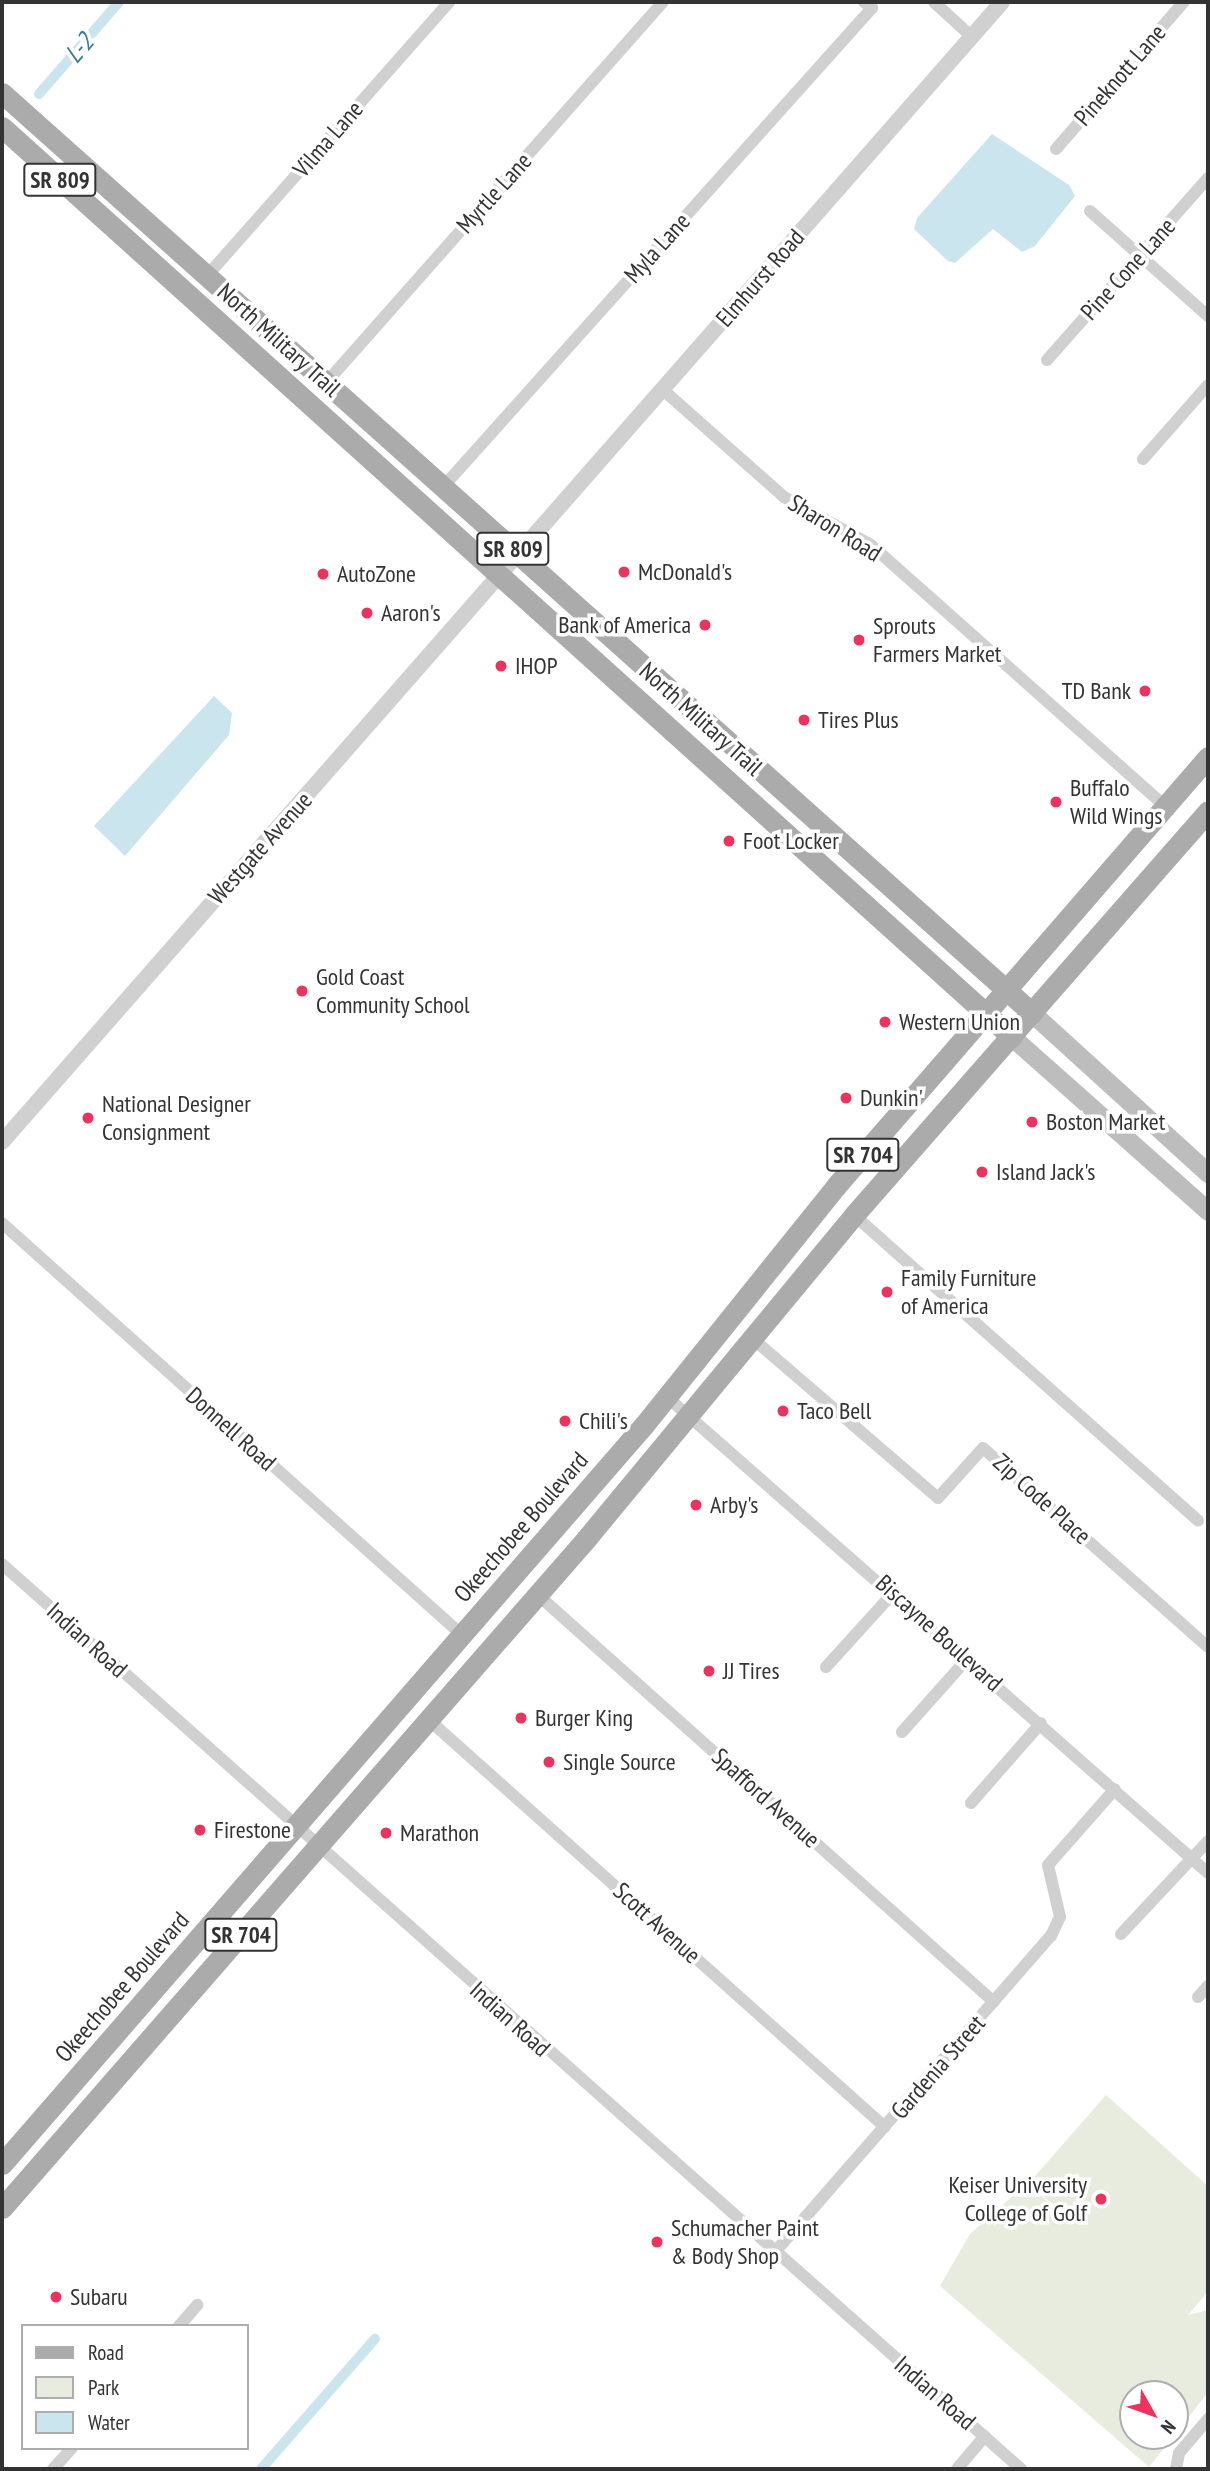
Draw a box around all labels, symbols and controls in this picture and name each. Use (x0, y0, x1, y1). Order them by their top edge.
street label: Pineknott Lane (1068, 19, 1172, 131)
water label: L-2 (58, 27, 100, 69)
street label: Vilma Lane (287, 95, 369, 183)
street label: Myrtle Lane (450, 147, 538, 239)
road number: SR 809 (23, 160, 97, 200)
street label: Myla Lane (618, 207, 696, 289)
street label: Pine Cone Lane (1075, 212, 1181, 326)
street label: Elmhurst Road (710, 223, 810, 333)
street label: North Military Trail (211, 277, 347, 403)
street label: Sharon Road (783, 488, 887, 568)
road number: SR 809 (476, 530, 550, 568)
place label: McDonald's (638, 558, 732, 586)
place label: AutoZone (337, 560, 416, 588)
marker: McDonald's (616, 564, 632, 580)
marker: AutoZone (315, 566, 331, 582)
place label: Aaron's (381, 599, 441, 627)
marker: Aaron's (359, 605, 375, 621)
place label: Bank of America (557, 611, 691, 639)
place label: Sprouts Farmers Market (873, 612, 1001, 668)
marker: Bank of America (697, 617, 713, 633)
marker: Sprouts Farmers Market (851, 632, 867, 648)
place label: IHOP (515, 652, 557, 680)
street label: North Military Trail (633, 656, 769, 782)
marker: IHOP (493, 658, 509, 674)
place label: TD Bank (1062, 677, 1131, 705)
marker: TD Bank (1137, 683, 1153, 699)
place label: Tires Plus (818, 706, 899, 734)
marker: Tires Plus (796, 712, 812, 728)
place label: Buffalo Wild Wings (1070, 774, 1163, 830)
street label: Westgate Avenue (202, 786, 318, 910)
marker: Buffalo Wild Wings (1048, 794, 1064, 810)
place label: Foot Locker (743, 827, 839, 855)
marker: Foot Locker (721, 833, 737, 849)
place label: Gold Coast Community School (316, 963, 470, 1019)
marker: Gold Coast Community School (294, 983, 310, 999)
place label: Western Union (899, 1008, 1020, 1036)
marker: Western Union (877, 1014, 893, 1030)
place label: Dunkin' (860, 1084, 923, 1112)
place label: National Designer Consignment (102, 1090, 251, 1146)
marker: Dunkin' (838, 1090, 854, 1106)
place label: Boston Market (1046, 1108, 1165, 1136)
marker: National Designer Consignment (80, 1110, 96, 1126)
marker: Boston Market (1024, 1114, 1040, 1130)
road number: SR 704 (826, 1136, 900, 1174)
place label: Island Jack's (996, 1158, 1095, 1186)
marker: Island Jack's (974, 1164, 990, 1180)
place label: Family Furniture of America (901, 1264, 1037, 1320)
marker: Family Furniture of America (879, 1284, 895, 1300)
street label: Donnell Road (180, 1381, 282, 1477)
place label: Taco Bell (797, 1397, 871, 1425)
marker: Taco Bell (775, 1403, 791, 1419)
place label: Chili's (579, 1407, 628, 1435)
marker: Chili's (557, 1413, 573, 1429)
street label: Okeechobee Boulevard (448, 1446, 594, 1608)
street label: Zip Code Place (987, 1448, 1097, 1550)
place label: Arby's (710, 1491, 758, 1519)
marker: Arby's (688, 1497, 704, 1513)
street label: Biscayne Boulevard (870, 1569, 1008, 1697)
street label: Indian Road (41, 1597, 133, 1683)
place label: JJ Tires (723, 1657, 780, 1685)
marker: JJ Tires (701, 1663, 717, 1679)
place label: Burger King (535, 1704, 633, 1732)
marker: Burger King (513, 1710, 529, 1726)
street label: Spafford Avenue (706, 1742, 826, 1854)
place label: Single Source (563, 1748, 676, 1776)
marker: Single Source (541, 1754, 557, 1770)
place label: Firestone (214, 1816, 291, 1844)
place label: Marathon (400, 1819, 479, 1847)
marker: Firestone (192, 1822, 208, 1838)
marker: Marathon (378, 1825, 394, 1841)
street label: Scott Avenue (607, 1876, 707, 1970)
street label: Okeechobee Boulevard (49, 1906, 195, 2068)
road number: SR 704 (204, 1916, 278, 1954)
street label: Indian Road (464, 1976, 556, 2062)
street label: Gardenia Street (885, 2009, 991, 2125)
place label: Keiser University College of Golf (948, 2171, 1087, 2227)
marker: Keiser University College of Golf (1093, 2191, 1109, 2207)
place label: Schumacher Paint & Body Shop (671, 2214, 819, 2270)
marker: Schumacher Paint & Body Shop (649, 2234, 665, 2250)
place label: Subaru (70, 2283, 128, 2311)
marker: Subaru (48, 2289, 64, 2305)
legend (21, 2324, 248, 2450)
text: Road (88, 2339, 124, 2366)
street label: Indian Road (889, 2350, 981, 2436)
text: Park (88, 2374, 119, 2401)
north arrow (1119, 2380, 1189, 2450)
text: Water (88, 2409, 130, 2436)
text: N (1156, 2416, 1181, 2439)

